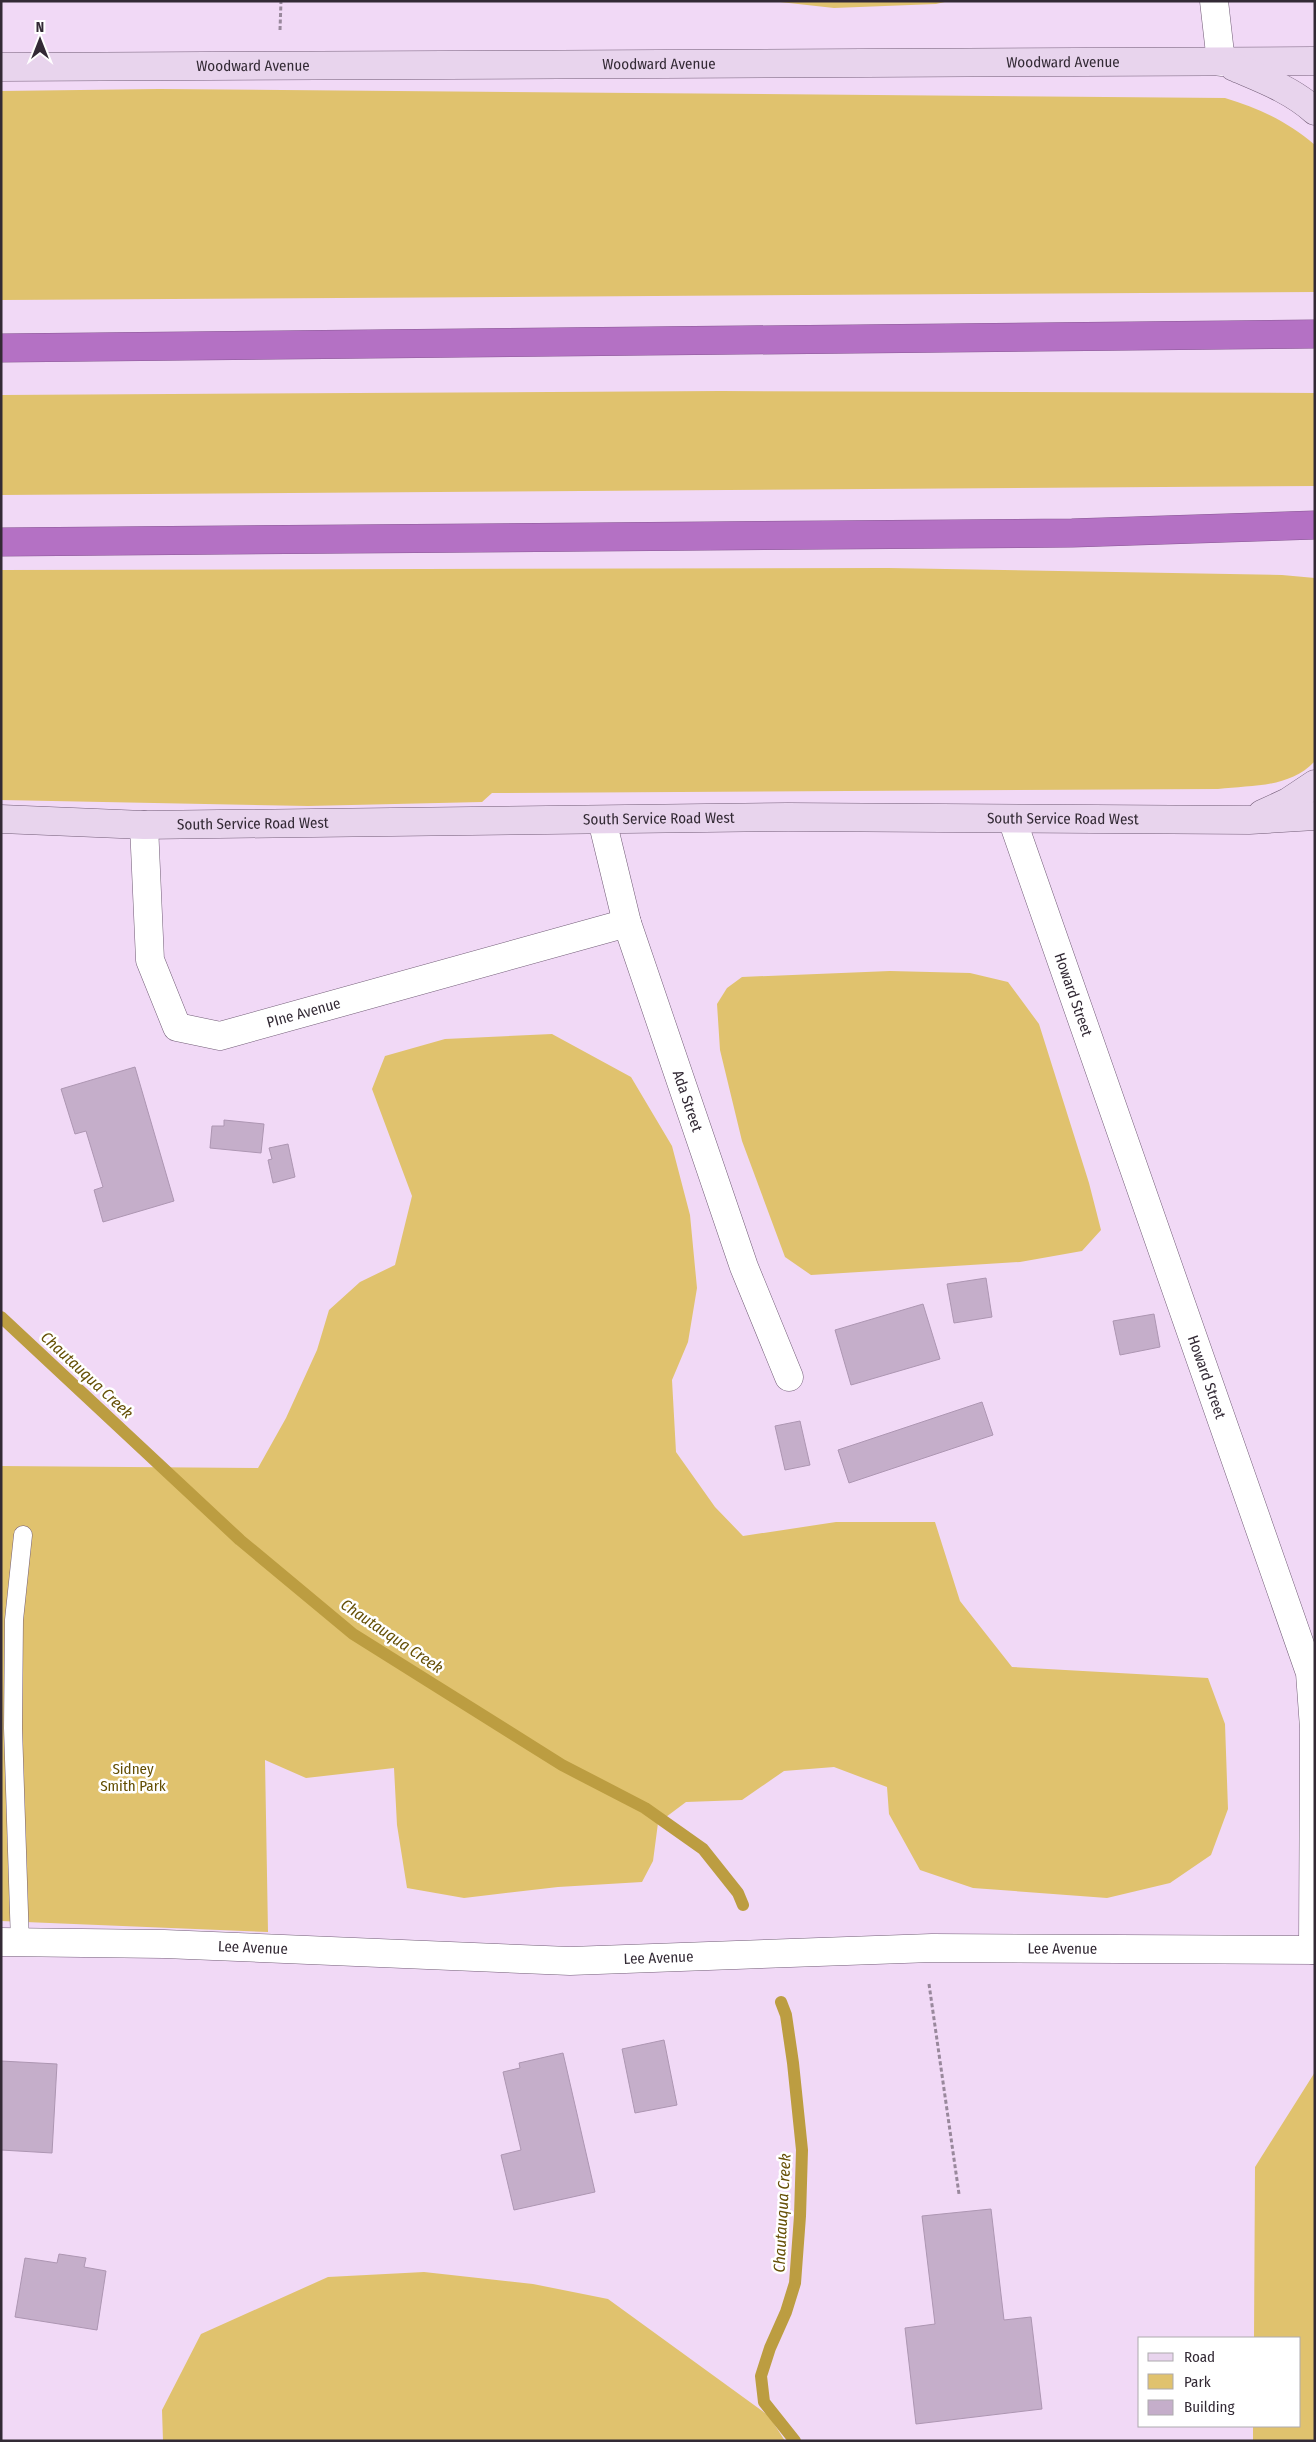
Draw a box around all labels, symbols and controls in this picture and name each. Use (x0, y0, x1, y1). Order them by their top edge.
north arrow (15, 15, 65, 65)
text: N (36, 19, 44, 36)
street label: Woodward Avenue (1006, 53, 1120, 71)
street label: Woodward Avenue (602, 55, 716, 73)
street label: Woodward Avenue (196, 57, 310, 75)
street label: South Service Road West (583, 809, 735, 829)
street label: South Service Road West (987, 809, 1139, 828)
street label: South Service Road West (177, 814, 329, 834)
street label: Howard Street (1050, 950, 1096, 1039)
street label: PIne Avenue (265, 994, 342, 1032)
street label: Ada Street (669, 1068, 706, 1134)
water label: Chautauqua Creek (37, 1327, 137, 1423)
street label: Howard Street (1184, 1333, 1230, 1421)
water label: Chautauqua Creek (337, 1595, 447, 1677)
park label: Sidney Smith Park (100, 1760, 166, 1795)
street label: Lee Avenue (218, 1937, 288, 1958)
street label: Lee Avenue (1027, 1939, 1097, 1958)
street label: Lee Avenue (623, 1948, 694, 1968)
water label: Chautauqua Creek (769, 2153, 795, 2273)
legend (1138, 2337, 1301, 2427)
text: Road (1184, 2348, 1215, 2366)
text: Park (1184, 2373, 1211, 2391)
text: Building (1184, 2398, 1235, 2416)

